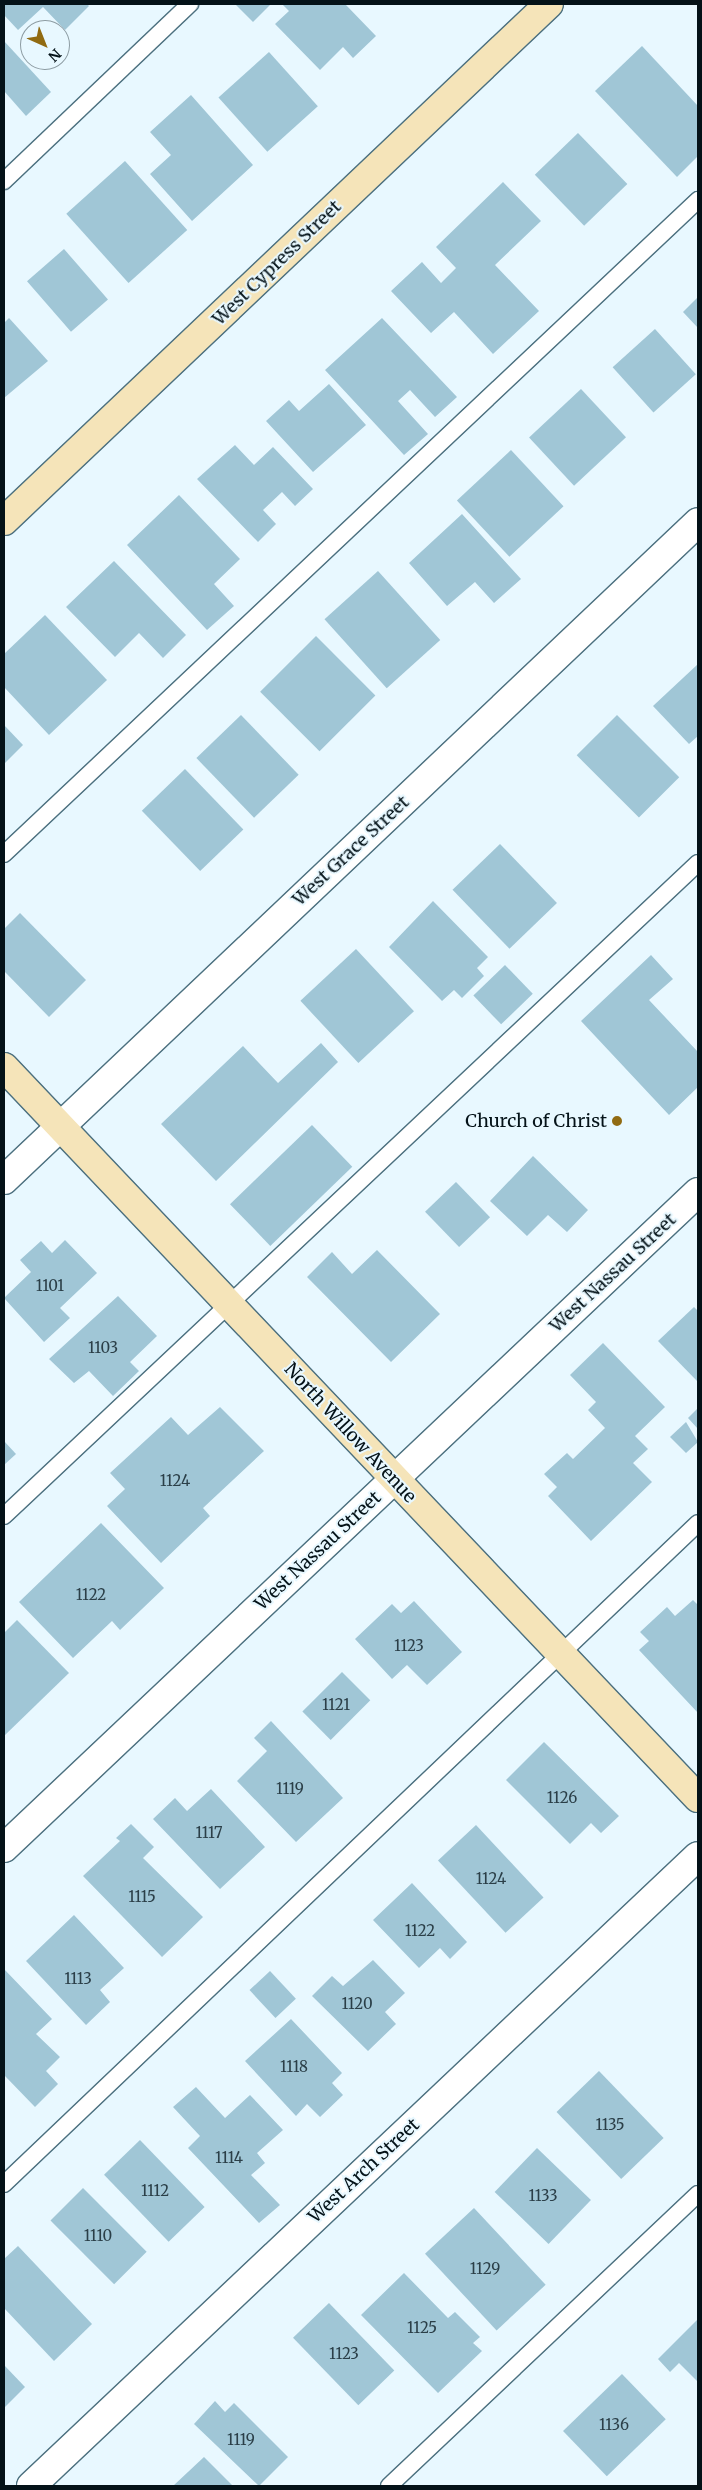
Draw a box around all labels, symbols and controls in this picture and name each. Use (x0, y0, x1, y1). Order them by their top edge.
north arrow (20, 20, 70, 70)
text: N (44, 45, 65, 65)
street label: West Cypress Street (208, 196, 346, 330)
street label: West Grace Street (288, 792, 414, 910)
place label: Church of Christ (465, 1110, 607, 1132)
marker: Church of Christ (611, 1115, 623, 1127)
street label: West Nassau Street (545, 1209, 681, 1337)
house number: 1101 (36, 1277, 64, 1295)
house number: 1103 (88, 1339, 118, 1357)
street label: North Willow Avenue (280, 1359, 420, 1507)
house number: 1124 (160, 1472, 190, 1490)
street label: West Nassau Street (250, 1487, 386, 1615)
house number: 1122 (76, 1586, 106, 1604)
house number: 1123 (394, 1637, 424, 1655)
house number: 1121 (322, 1696, 350, 1714)
house number: 1119 (276, 1780, 304, 1798)
house number: 1126 (547, 1789, 577, 1807)
house number: 1117 (195, 1824, 223, 1842)
house number: 1124 (476, 1870, 506, 1888)
house number: 1115 (128, 1888, 156, 1906)
house number: 1122 (405, 1922, 435, 1940)
house number: 1113 (64, 1970, 92, 1988)
house number: 1120 (341, 1995, 373, 2013)
house number: 1118 (280, 2058, 308, 2076)
street label: West Arch Street (304, 2114, 424, 2228)
house number: 1135 (595, 2116, 625, 2134)
house number: 1114 (215, 2149, 243, 2167)
house number: 1112 (141, 2182, 169, 2200)
house number: 1133 (528, 2187, 558, 2205)
house number: 1110 (84, 2227, 112, 2245)
house number: 1129 (470, 2260, 500, 2278)
house number: 1125 (407, 2319, 437, 2337)
house number: 1123 (329, 2345, 359, 2363)
house number: 1136 (599, 2416, 629, 2434)
house number: 1119 (227, 2431, 255, 2449)

